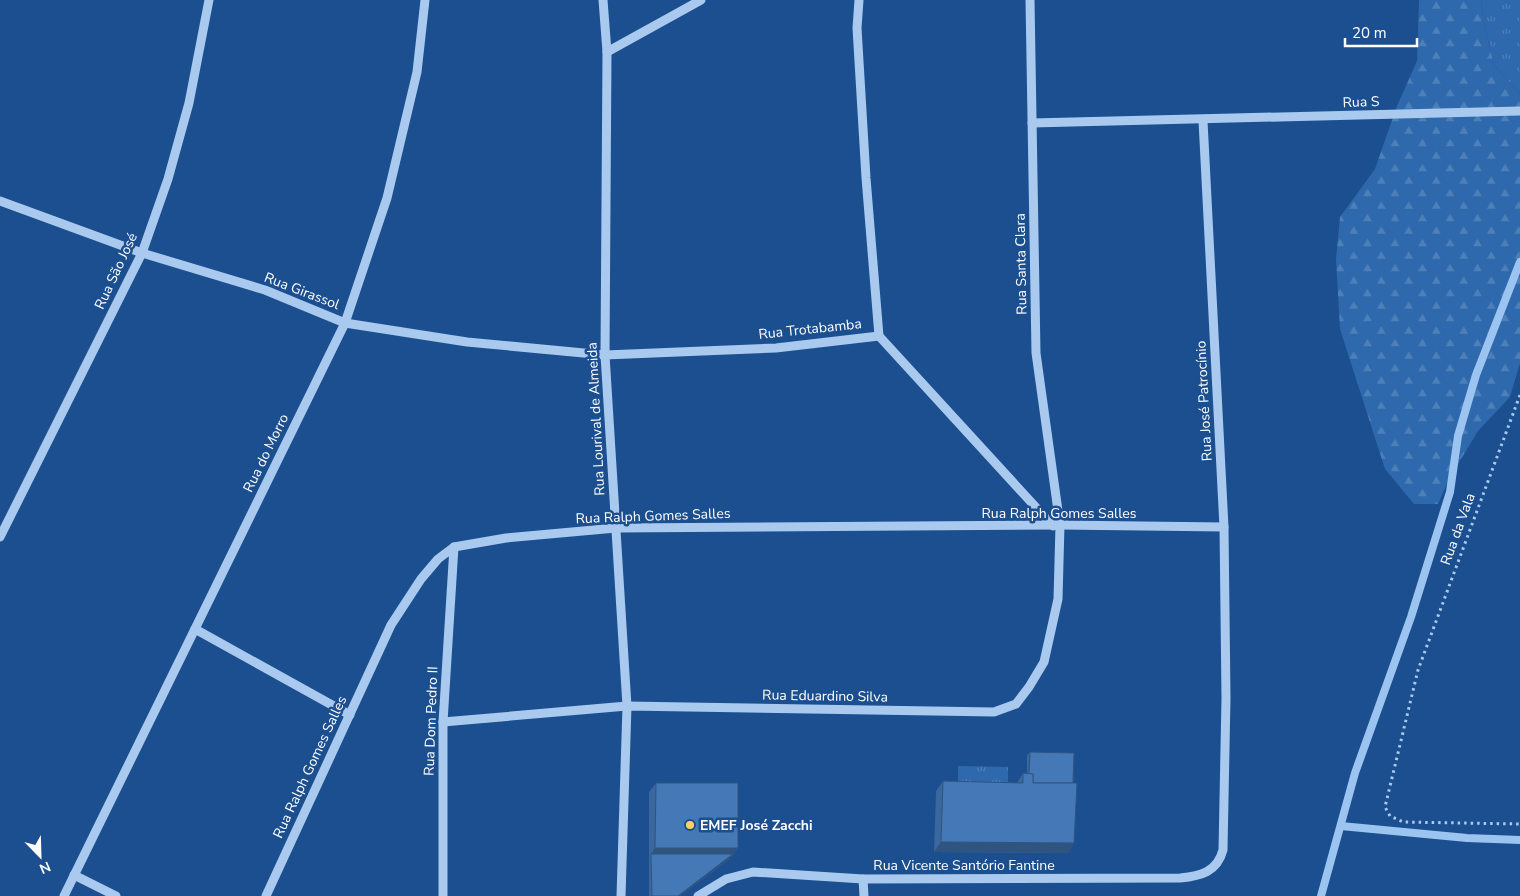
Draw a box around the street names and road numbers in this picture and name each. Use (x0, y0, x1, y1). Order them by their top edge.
street label: Rua S (1342, 92, 1380, 112)
street label: Rua Santa Clara (1011, 213, 1031, 315)
street label: Rua São José (90, 230, 142, 312)
street label: Rua Girassol (262, 268, 343, 314)
street label: Rua Trotabamba (757, 314, 863, 344)
street label: Rua José Patrocínio (1191, 340, 1217, 462)
street label: Rua Lourival de Almeida (582, 342, 610, 496)
street label: Rua do Morro (239, 410, 293, 495)
street label: Rua da Vala (1436, 490, 1480, 568)
street label: Rua Ralph Gomes Salles (575, 504, 731, 528)
street label: Rua Ralph Gomes Salles (982, 504, 1137, 523)
street label: Rua Dom Pedro II (420, 666, 442, 776)
street label: Rua Eduardino Silva (762, 685, 888, 707)
street label: Rua Ralph Gomes Salles (269, 693, 351, 841)
street label: Rua Vicente Santório Fantine (873, 856, 1055, 875)

